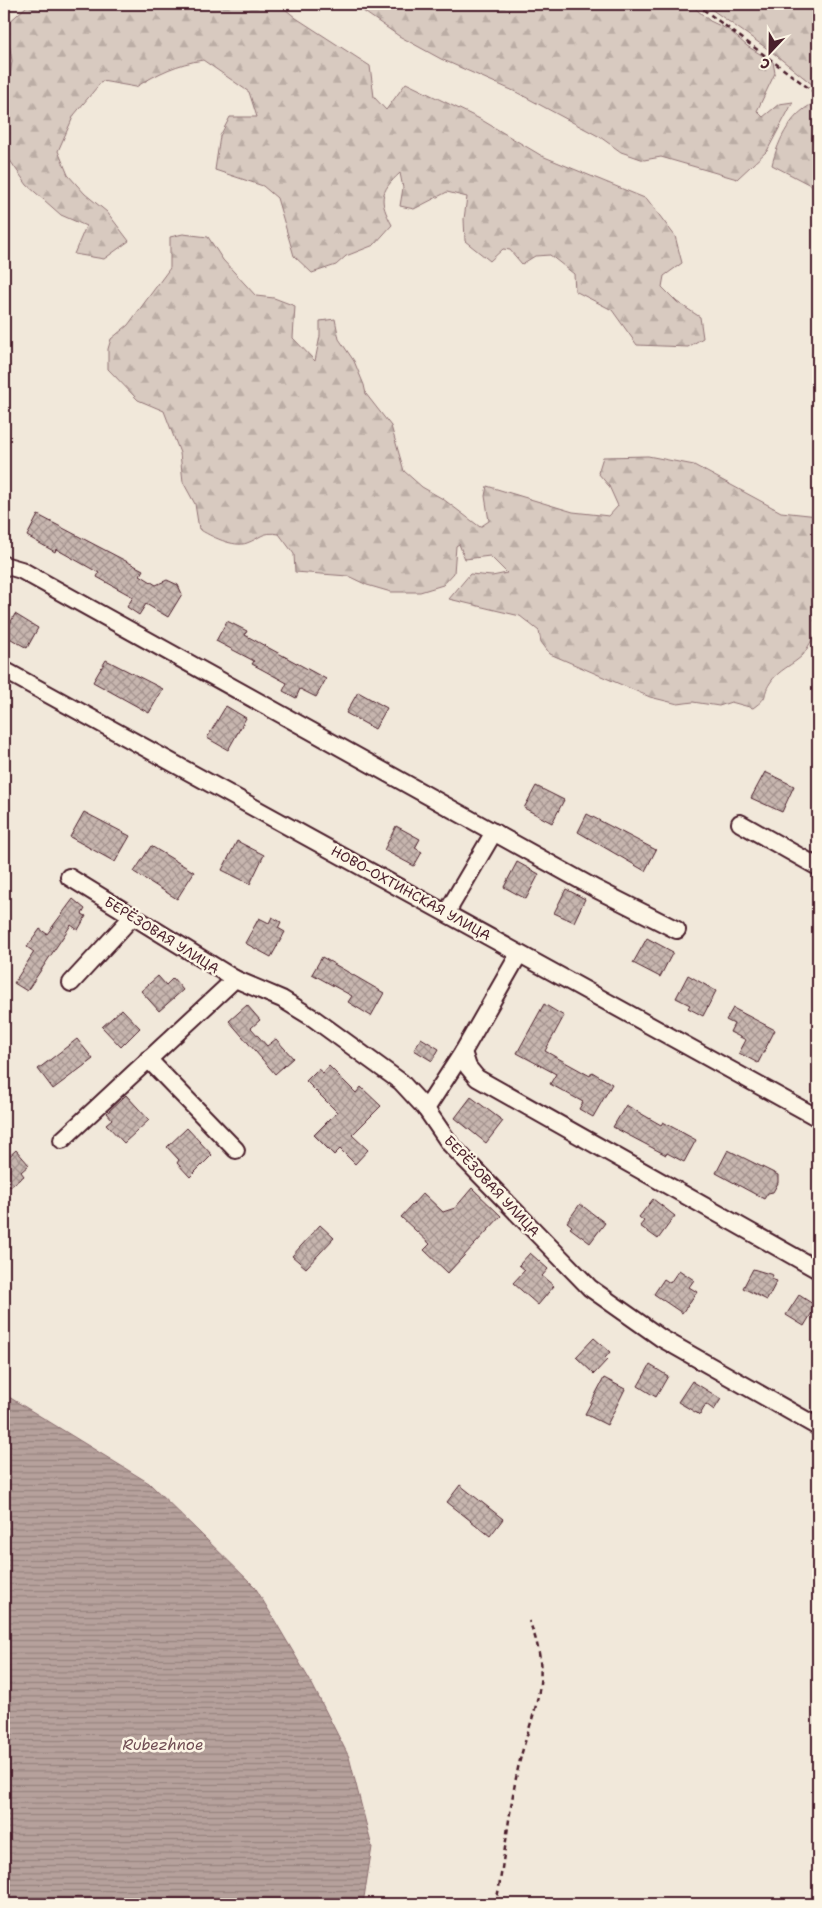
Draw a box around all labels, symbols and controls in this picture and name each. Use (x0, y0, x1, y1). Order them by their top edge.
north arrow (744, 28, 794, 78)
text: С (758, 54, 772, 74)
street label: НОВО-ОХТИНСКАЯ УЛИЦА (328, 841, 494, 945)
street label: БЕРЁЗОВАЯ УЛИЦА (101, 892, 223, 978)
street label: БЕРЁЗОВАЯ УЛИЦА (440, 1132, 544, 1240)
water label: Rubezhnoe (123, 1735, 203, 1755)

